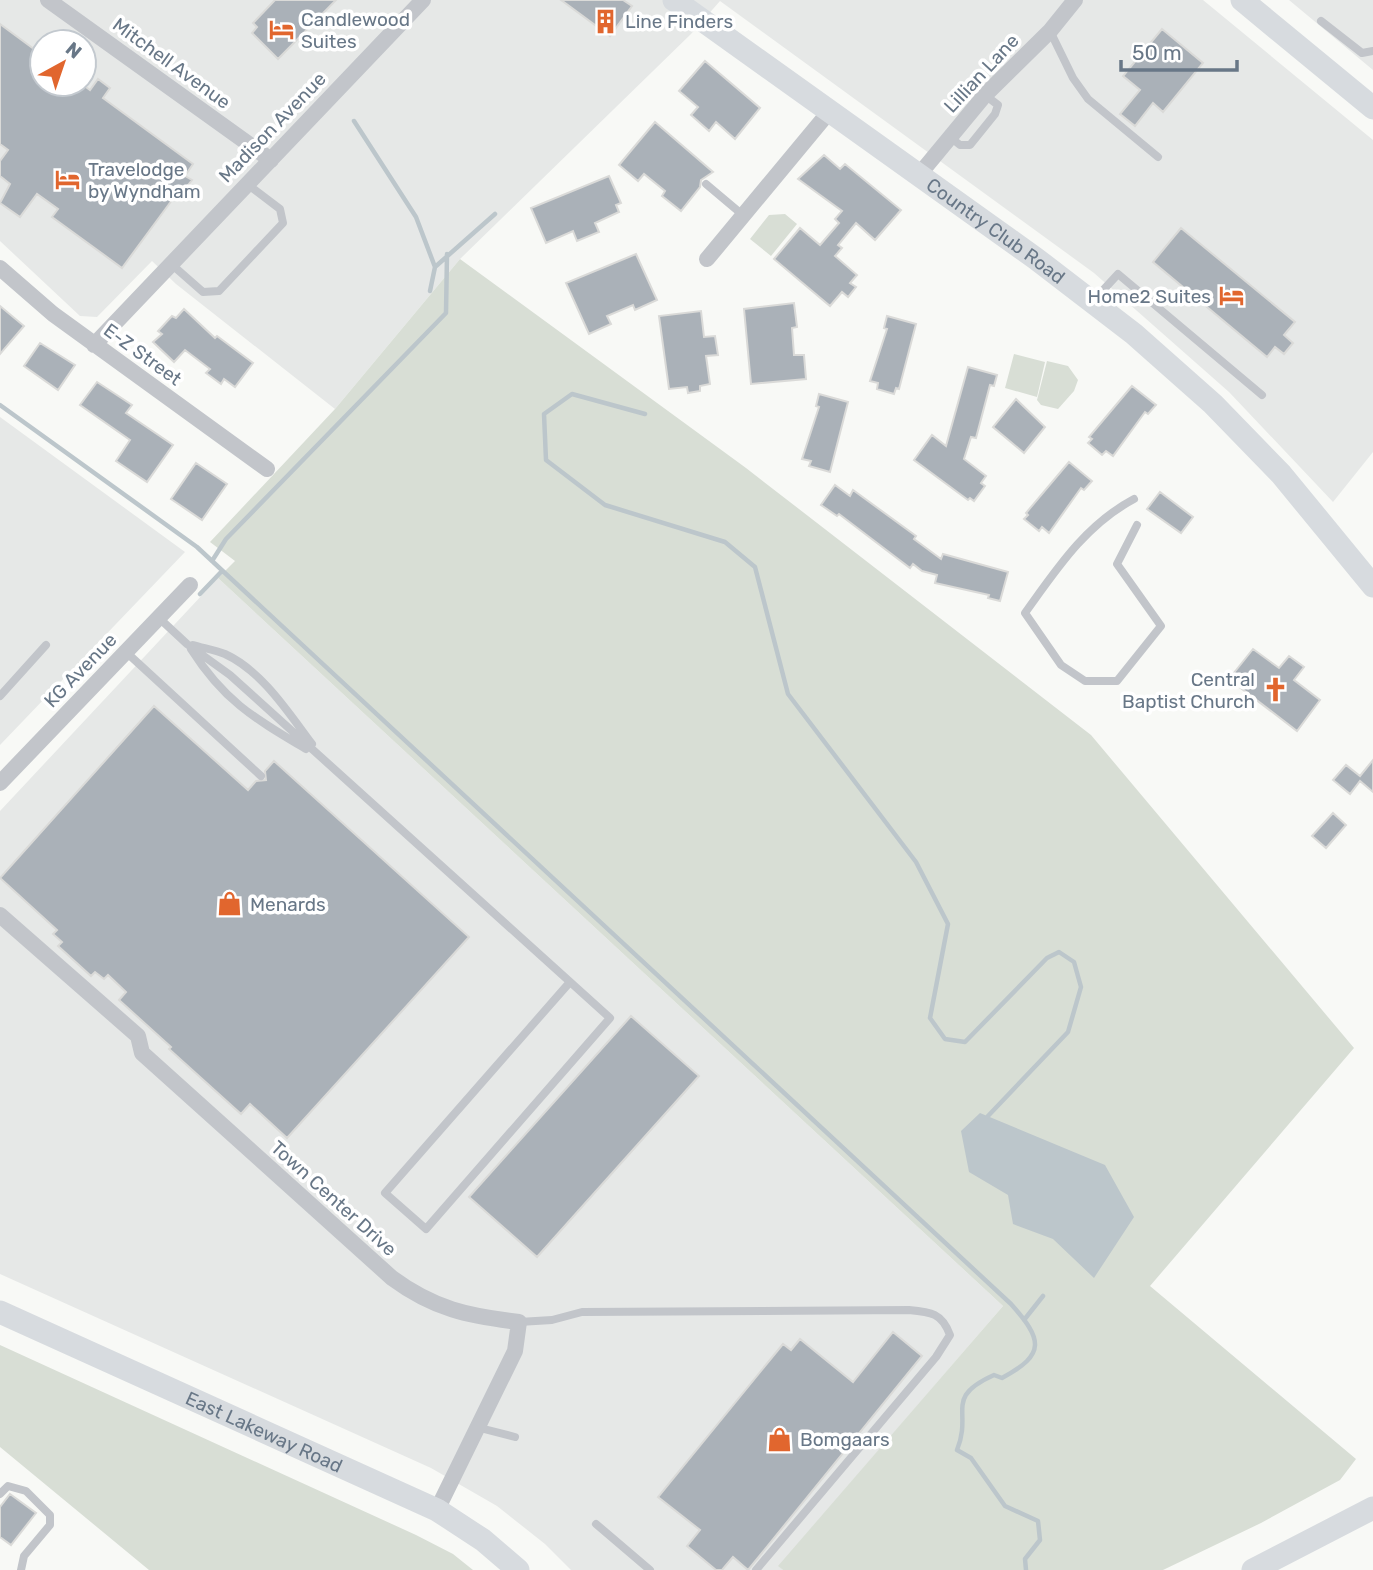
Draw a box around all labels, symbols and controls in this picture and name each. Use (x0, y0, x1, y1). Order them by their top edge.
building icon: Line Finders (591, 7, 619, 35)
place label: Candlewood Suites (301, 8, 410, 53)
place label: Line Finders (625, 10, 733, 33)
street label: Mitchell Avenue (108, 13, 235, 114)
hotel icon: Candlewood Suites (267, 16, 295, 44)
north arrow (28, 28, 98, 98)
scale bar (1121, 28, 1236, 72)
street label: Lillian Lane (939, 29, 1024, 117)
text: N (61, 37, 86, 64)
text: 50 m (1132, 40, 1182, 65)
street label: Madison Avenue (214, 67, 331, 187)
place label: Travelodge by Wyndham (88, 158, 201, 203)
hotel icon: Travelodge by Wyndham (54, 166, 82, 194)
street label: Country Club Road (922, 173, 1069, 289)
hotel icon: Home2 Suites (1217, 282, 1245, 310)
place label: Home2 Suites (1088, 285, 1211, 308)
street label: E-Z Street (99, 318, 187, 391)
street label: KG Avenue (39, 628, 121, 712)
place label: Central Baptist Church (1122, 668, 1255, 713)
church icon: Central Baptist Church (1261, 676, 1289, 704)
shop icon: Menards (216, 890, 244, 918)
place label: Menards (250, 893, 326, 916)
street label: Town Center Drive (266, 1136, 401, 1261)
street label: East Lakeway Road (182, 1387, 346, 1478)
shop icon: Bomgaars (766, 1425, 794, 1453)
place label: Bomgaars (800, 1428, 890, 1451)

